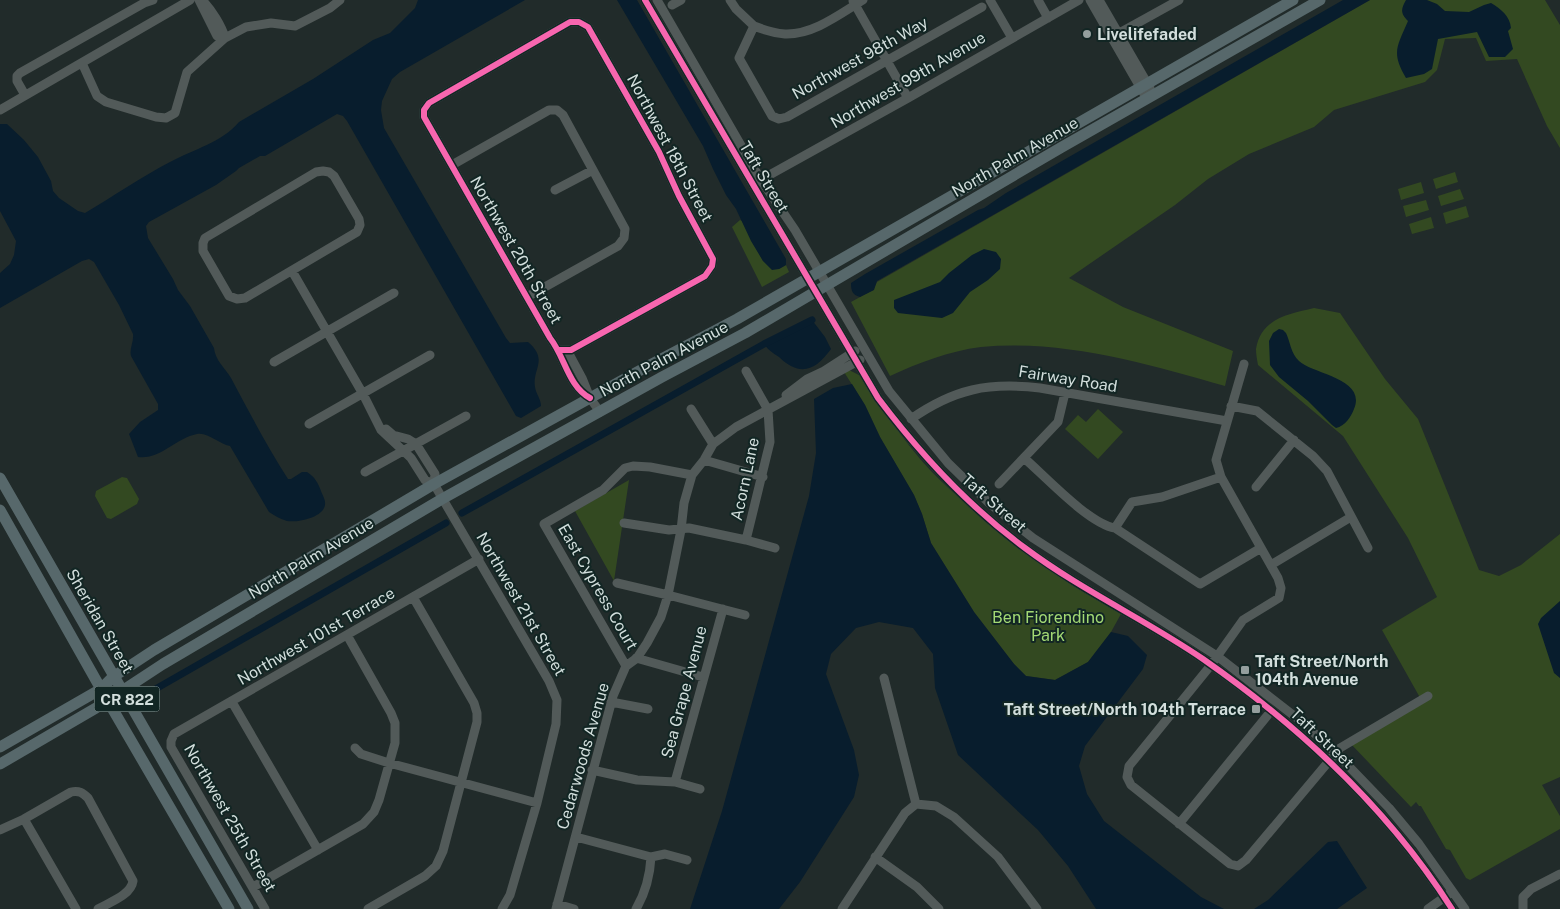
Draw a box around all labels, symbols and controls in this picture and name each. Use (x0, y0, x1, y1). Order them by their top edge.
street label: Northwest 98th Way (789, 13, 932, 103)
place label: Livelifefaded (1097, 25, 1197, 44)
street label: Northwest 99th Avenue (827, 28, 989, 132)
marker: Livelifefaded (1081, 28, 1093, 40)
street label: Northwest 18th Street (623, 71, 717, 225)
street label: North Palm Avenue (948, 113, 1082, 201)
street label: Taft Street (735, 138, 793, 216)
street label: Northwest 20th Street (466, 173, 566, 327)
street label: North Palm Avenue (597, 317, 731, 401)
street label: Fairway Road (1017, 362, 1119, 396)
street label: Acorn Lane (727, 436, 763, 522)
street label: Taft Street (958, 470, 1030, 536)
street label: North Palm Avenue (245, 513, 377, 603)
street label: East Cypress Court (554, 521, 642, 653)
street label: Northwest 21st Street (472, 529, 570, 679)
street label: Sheridan Street (62, 565, 138, 677)
street label: Northwest 101st Terrace (234, 583, 398, 689)
park label: Ben Fiorendino Park (992, 608, 1104, 645)
street label: Sea Grape Avenue (657, 624, 711, 760)
place label: Taft Street/North 104th Avenue (1255, 652, 1388, 689)
marker: Taft Street/North 104th Avenue (1239, 664, 1251, 676)
street label: Cedarwoods Avenue (553, 680, 613, 832)
road number: CR 822 (94, 686, 160, 712)
place label: Taft Street/North 104th Terrace (1004, 700, 1246, 719)
marker: Taft Street/North 104th Terrace (1250, 703, 1262, 715)
street label: Taft Street (1286, 704, 1358, 772)
street label: Northwest 25th Street (180, 741, 280, 895)

